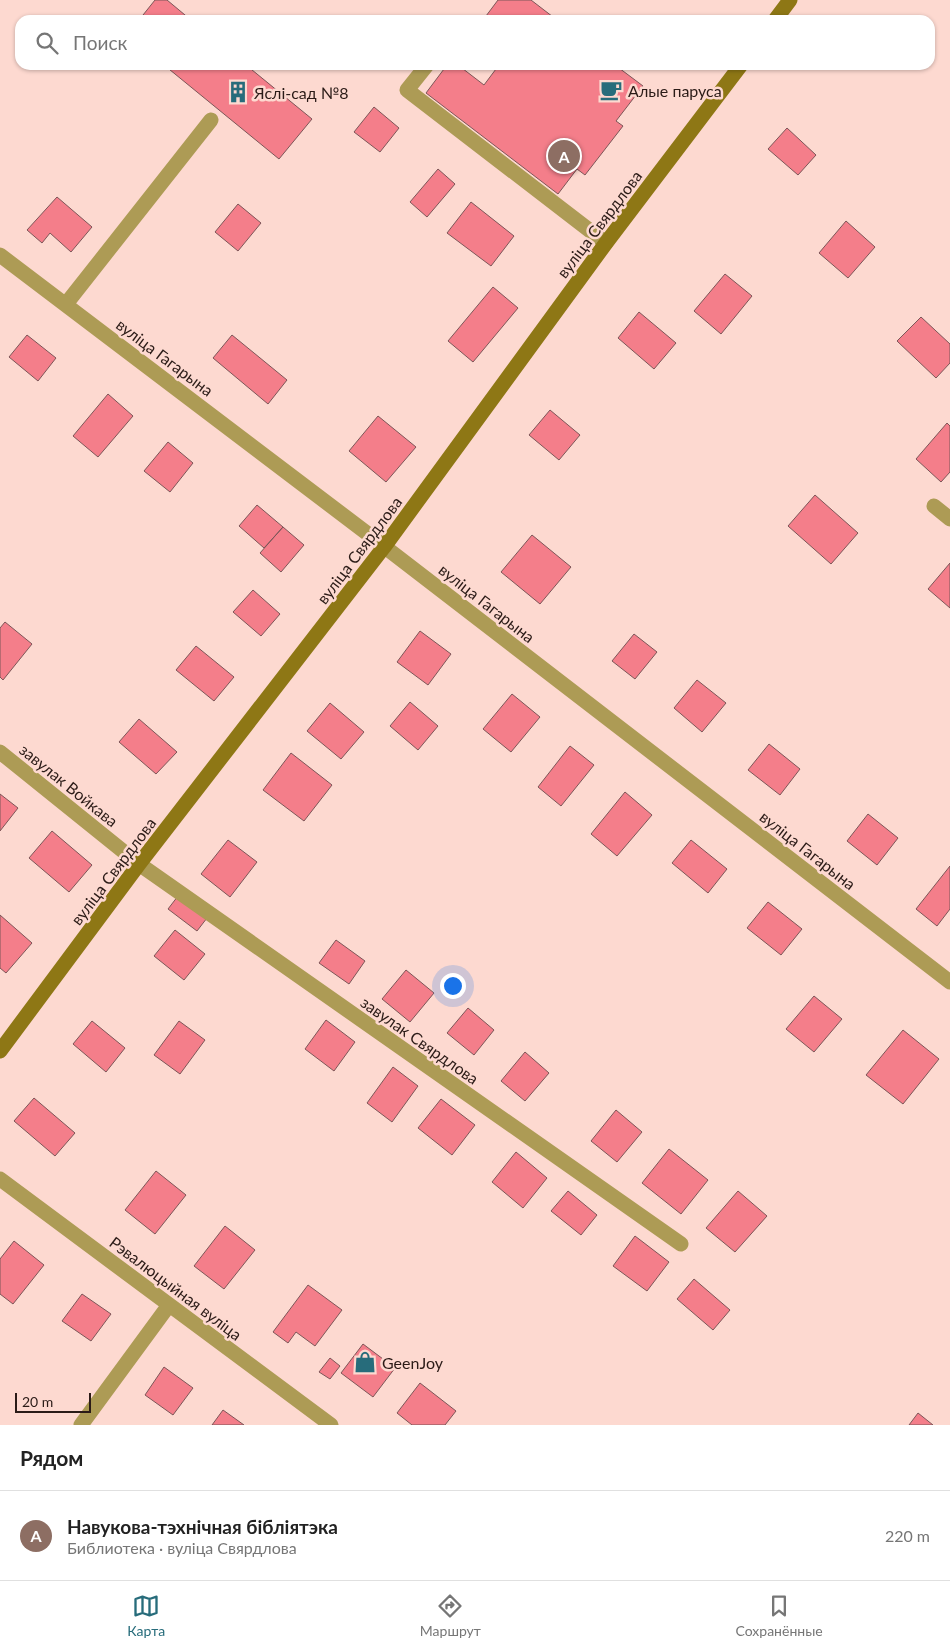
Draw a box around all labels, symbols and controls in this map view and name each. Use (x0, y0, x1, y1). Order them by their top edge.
search box (15, 15, 935, 70)
icon: search (33, 29, 61, 57)
text: Поиск (73, 31, 127, 54)
cafe icon: Алые паруса (598, 77, 624, 103)
building icon: Яслі-сад №8 (225, 79, 251, 105)
place label: Алые паруса (628, 81, 722, 100)
place label: Яслі-сад №8 (253, 83, 349, 102)
pin: A (548, 137, 580, 175)
street label: вуліца Свярдлова (552, 167, 646, 281)
street label: вуліца Гагарына (113, 314, 217, 400)
street label: вуліца Свярдлова (312, 493, 406, 607)
street label: вуліца Гагарына (435, 560, 539, 646)
street label: завулак Войкава (16, 740, 122, 830)
street label: вуліца Гагарына (756, 807, 860, 893)
street label: вуліца Свярдлова (66, 814, 160, 928)
your location (440, 973, 466, 999)
street label: завулак Свярдлова (357, 992, 483, 1088)
street label: Рэвалюцыйная вуліца (106, 1232, 246, 1344)
shop icon: GeenJoy (352, 1349, 378, 1375)
place label: GeenJoy (382, 1353, 444, 1372)
scale bar (15, 1390, 91, 1413)
text: 20 m (22, 1393, 53, 1410)
text: Рядом (20, 1445, 83, 1470)
text: Навукова-тэхнічная бібліятэка (67, 1515, 338, 1538)
text: A (30, 1526, 42, 1545)
text: 220 m (885, 1526, 930, 1545)
text: Библиотека · вуліца Свярдлова (67, 1538, 297, 1557)
tab: Карта (127, 1592, 165, 1639)
tab: Маршрут (420, 1592, 481, 1639)
tab: Сохранённые (736, 1592, 823, 1639)

